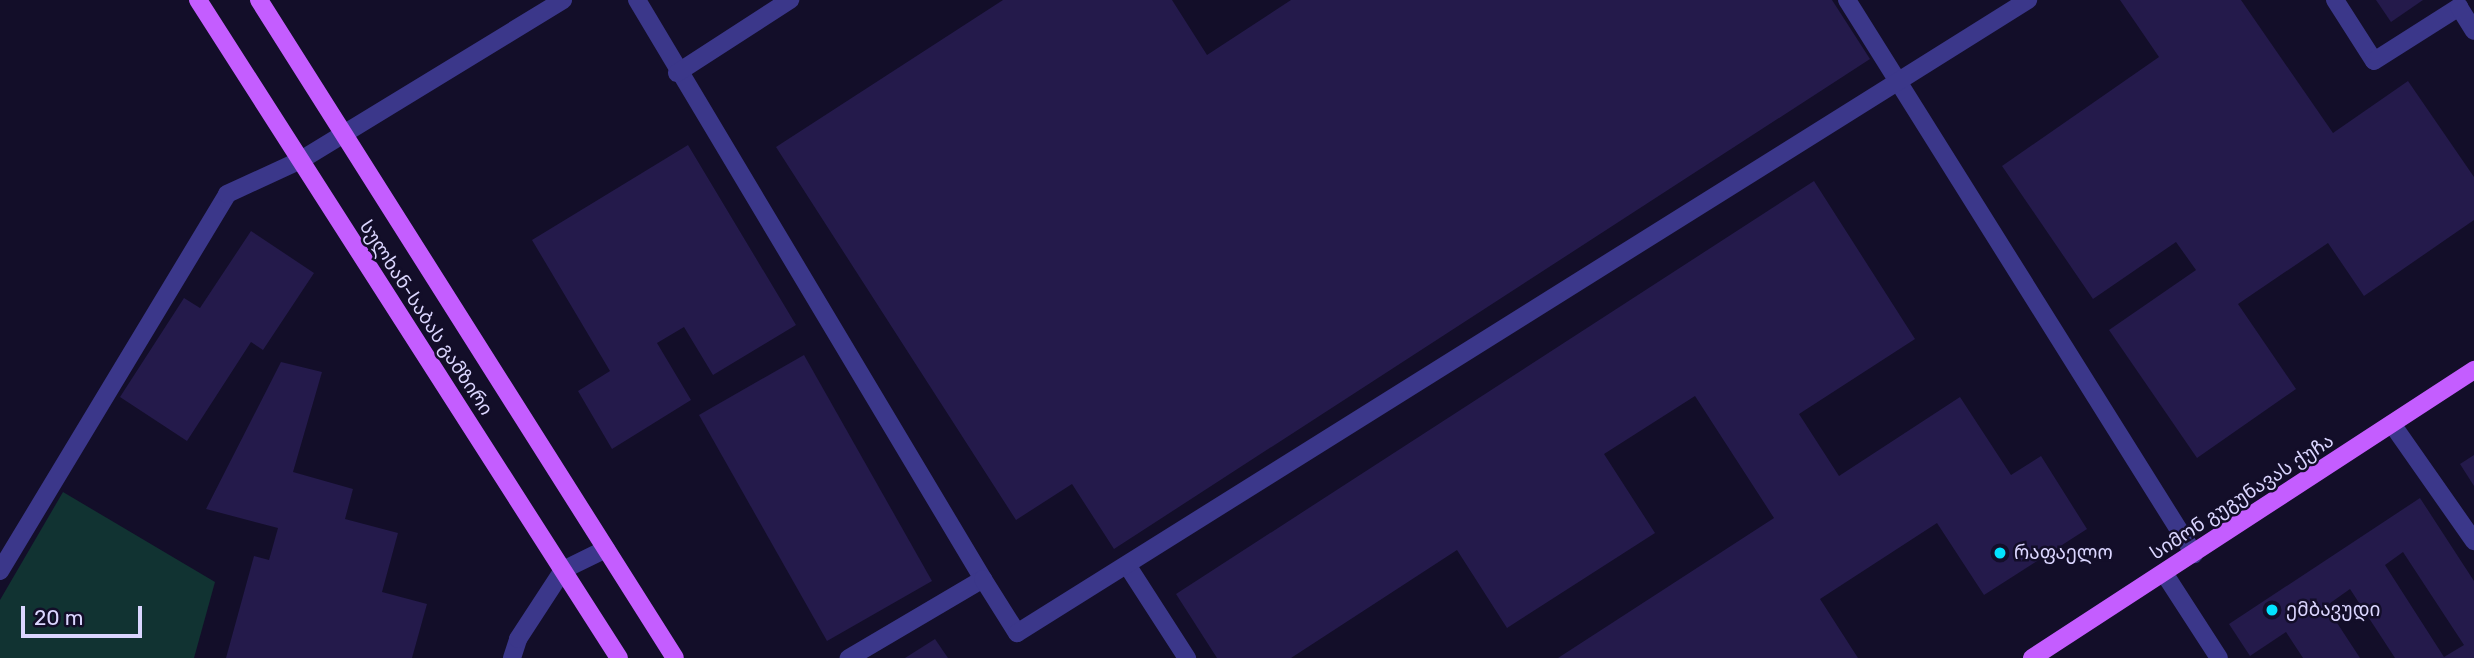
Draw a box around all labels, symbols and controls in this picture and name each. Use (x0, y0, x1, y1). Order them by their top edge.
street label: სულხან-საბას გამზირი (354, 216, 498, 420)
street label: სიმონ გუგუნავას ქუჩა (2146, 429, 2338, 565)
place label: რაფაელო (2014, 542, 2113, 564)
marker: რაფაელო (1992, 545, 2008, 561)
scale bar (24, 592, 145, 636)
place label: ემბავუდი (2286, 599, 2380, 621)
marker: ემბავუდი (2264, 602, 2280, 618)
text: 20 m (34, 605, 83, 630)

